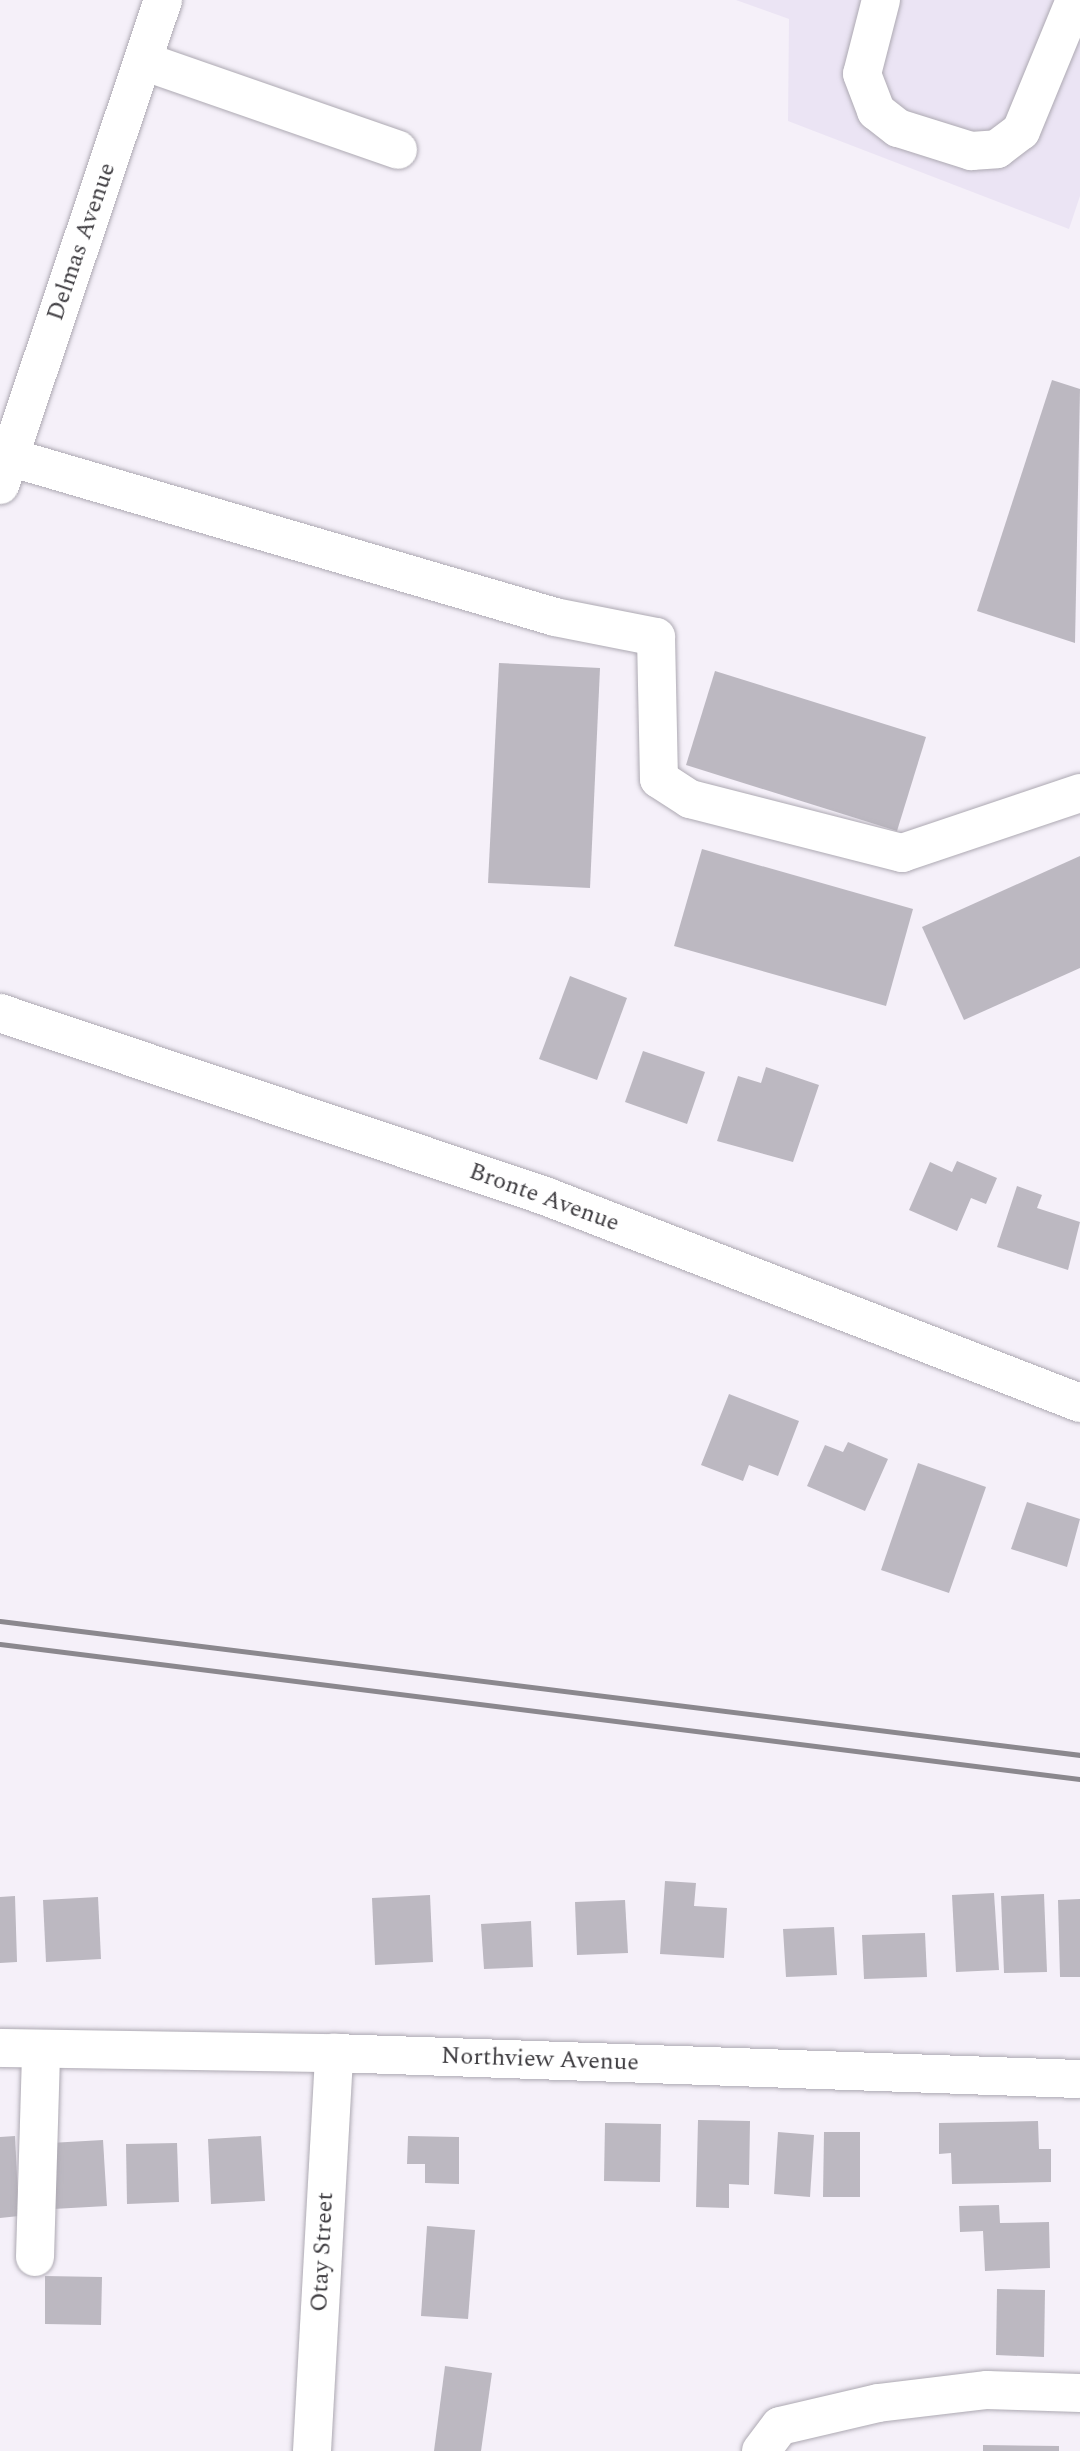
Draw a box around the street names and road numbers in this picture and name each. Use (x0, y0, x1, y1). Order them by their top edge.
street label: Delmas Avenue (42, 159, 122, 325)
street label: Bronte Avenue (465, 1158, 623, 1238)
street label: Northview Avenue (441, 2042, 639, 2078)
street label: Otay Street (305, 2191, 341, 2313)

